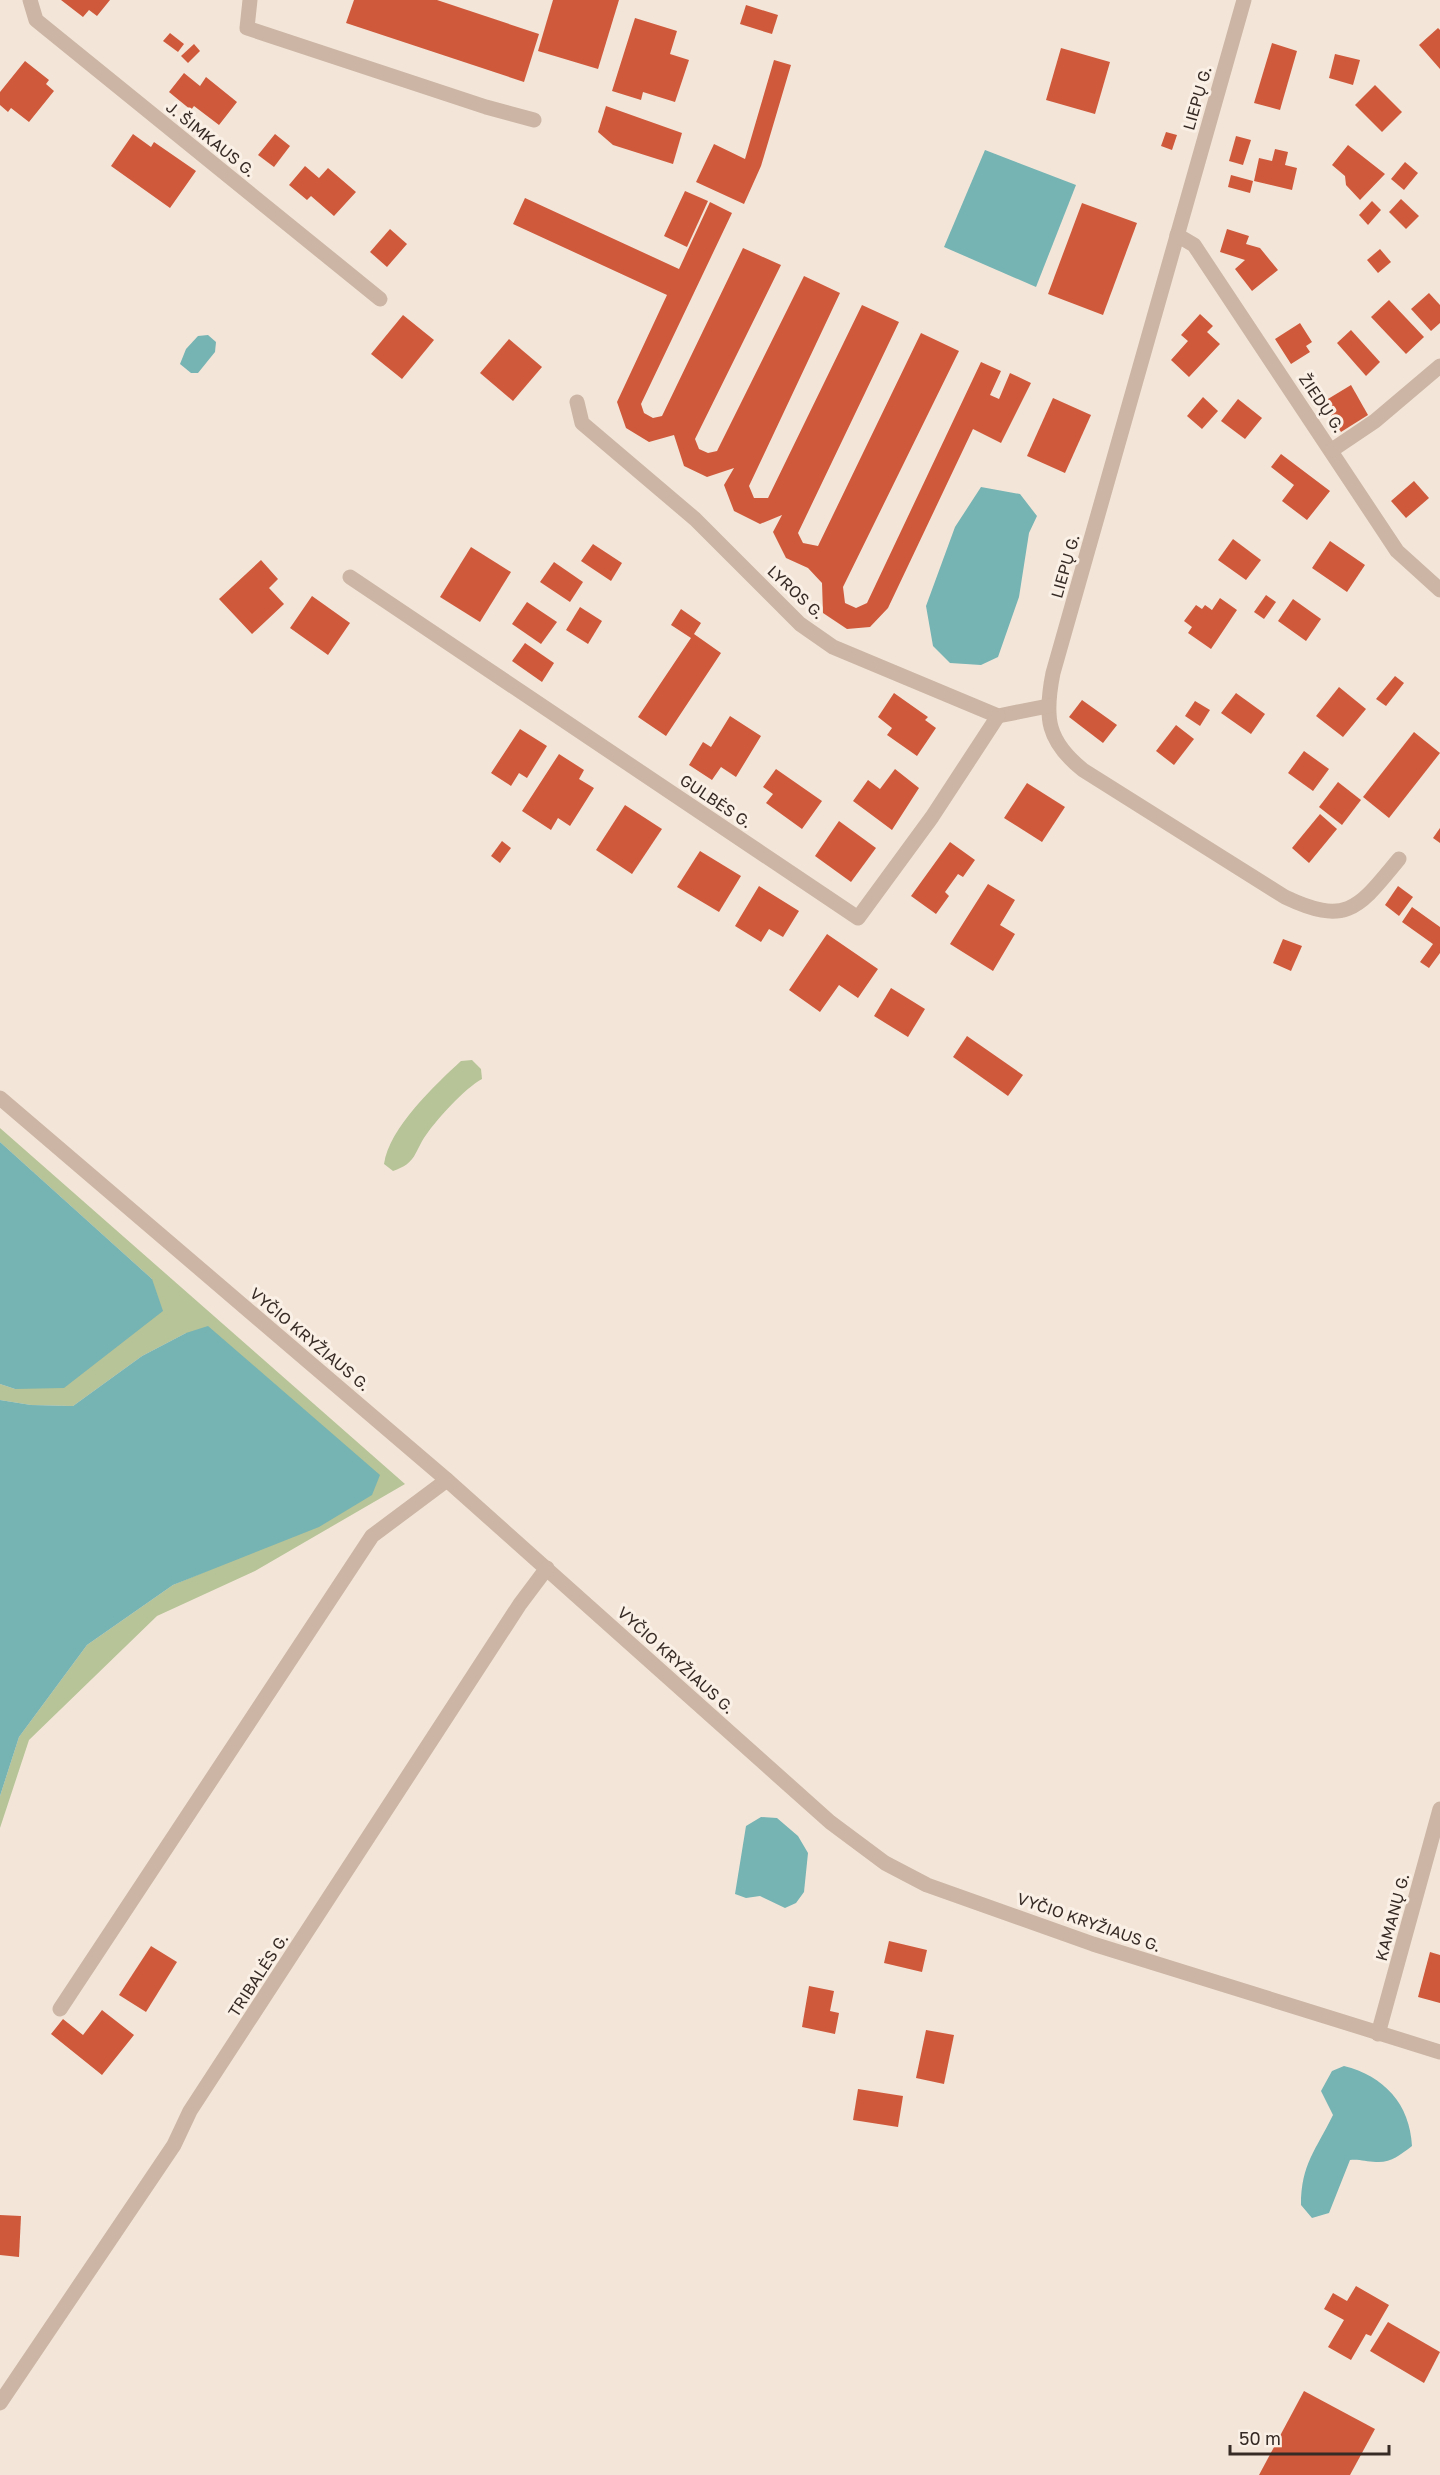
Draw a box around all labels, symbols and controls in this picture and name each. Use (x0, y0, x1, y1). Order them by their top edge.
street label: LIEPŲ G. (1178, 64, 1216, 132)
street label: J. ŠIMKAUS G. (162, 97, 260, 181)
street label: ŽIEDŲ G. (1295, 370, 1349, 436)
street label: LIEPŲ G. (1046, 532, 1084, 600)
street label: LYROS G. (764, 561, 828, 623)
street label: GULBĖS G. (676, 770, 756, 832)
street label: VYČIO KRYŽIAUS G. (246, 1283, 374, 1395)
street label: VYČIO KRYŽIAUS G. (613, 1602, 739, 1718)
street label: KAMANŲ G. (1371, 1871, 1413, 1963)
street label: VYČIO KRYŽIAUS G. (1014, 1888, 1164, 1956)
street label: TRIBALĖS G. (224, 1929, 292, 2021)
scale bar (1230, 2418, 1389, 2456)
text: 50 m (1239, 2427, 1281, 2449)

